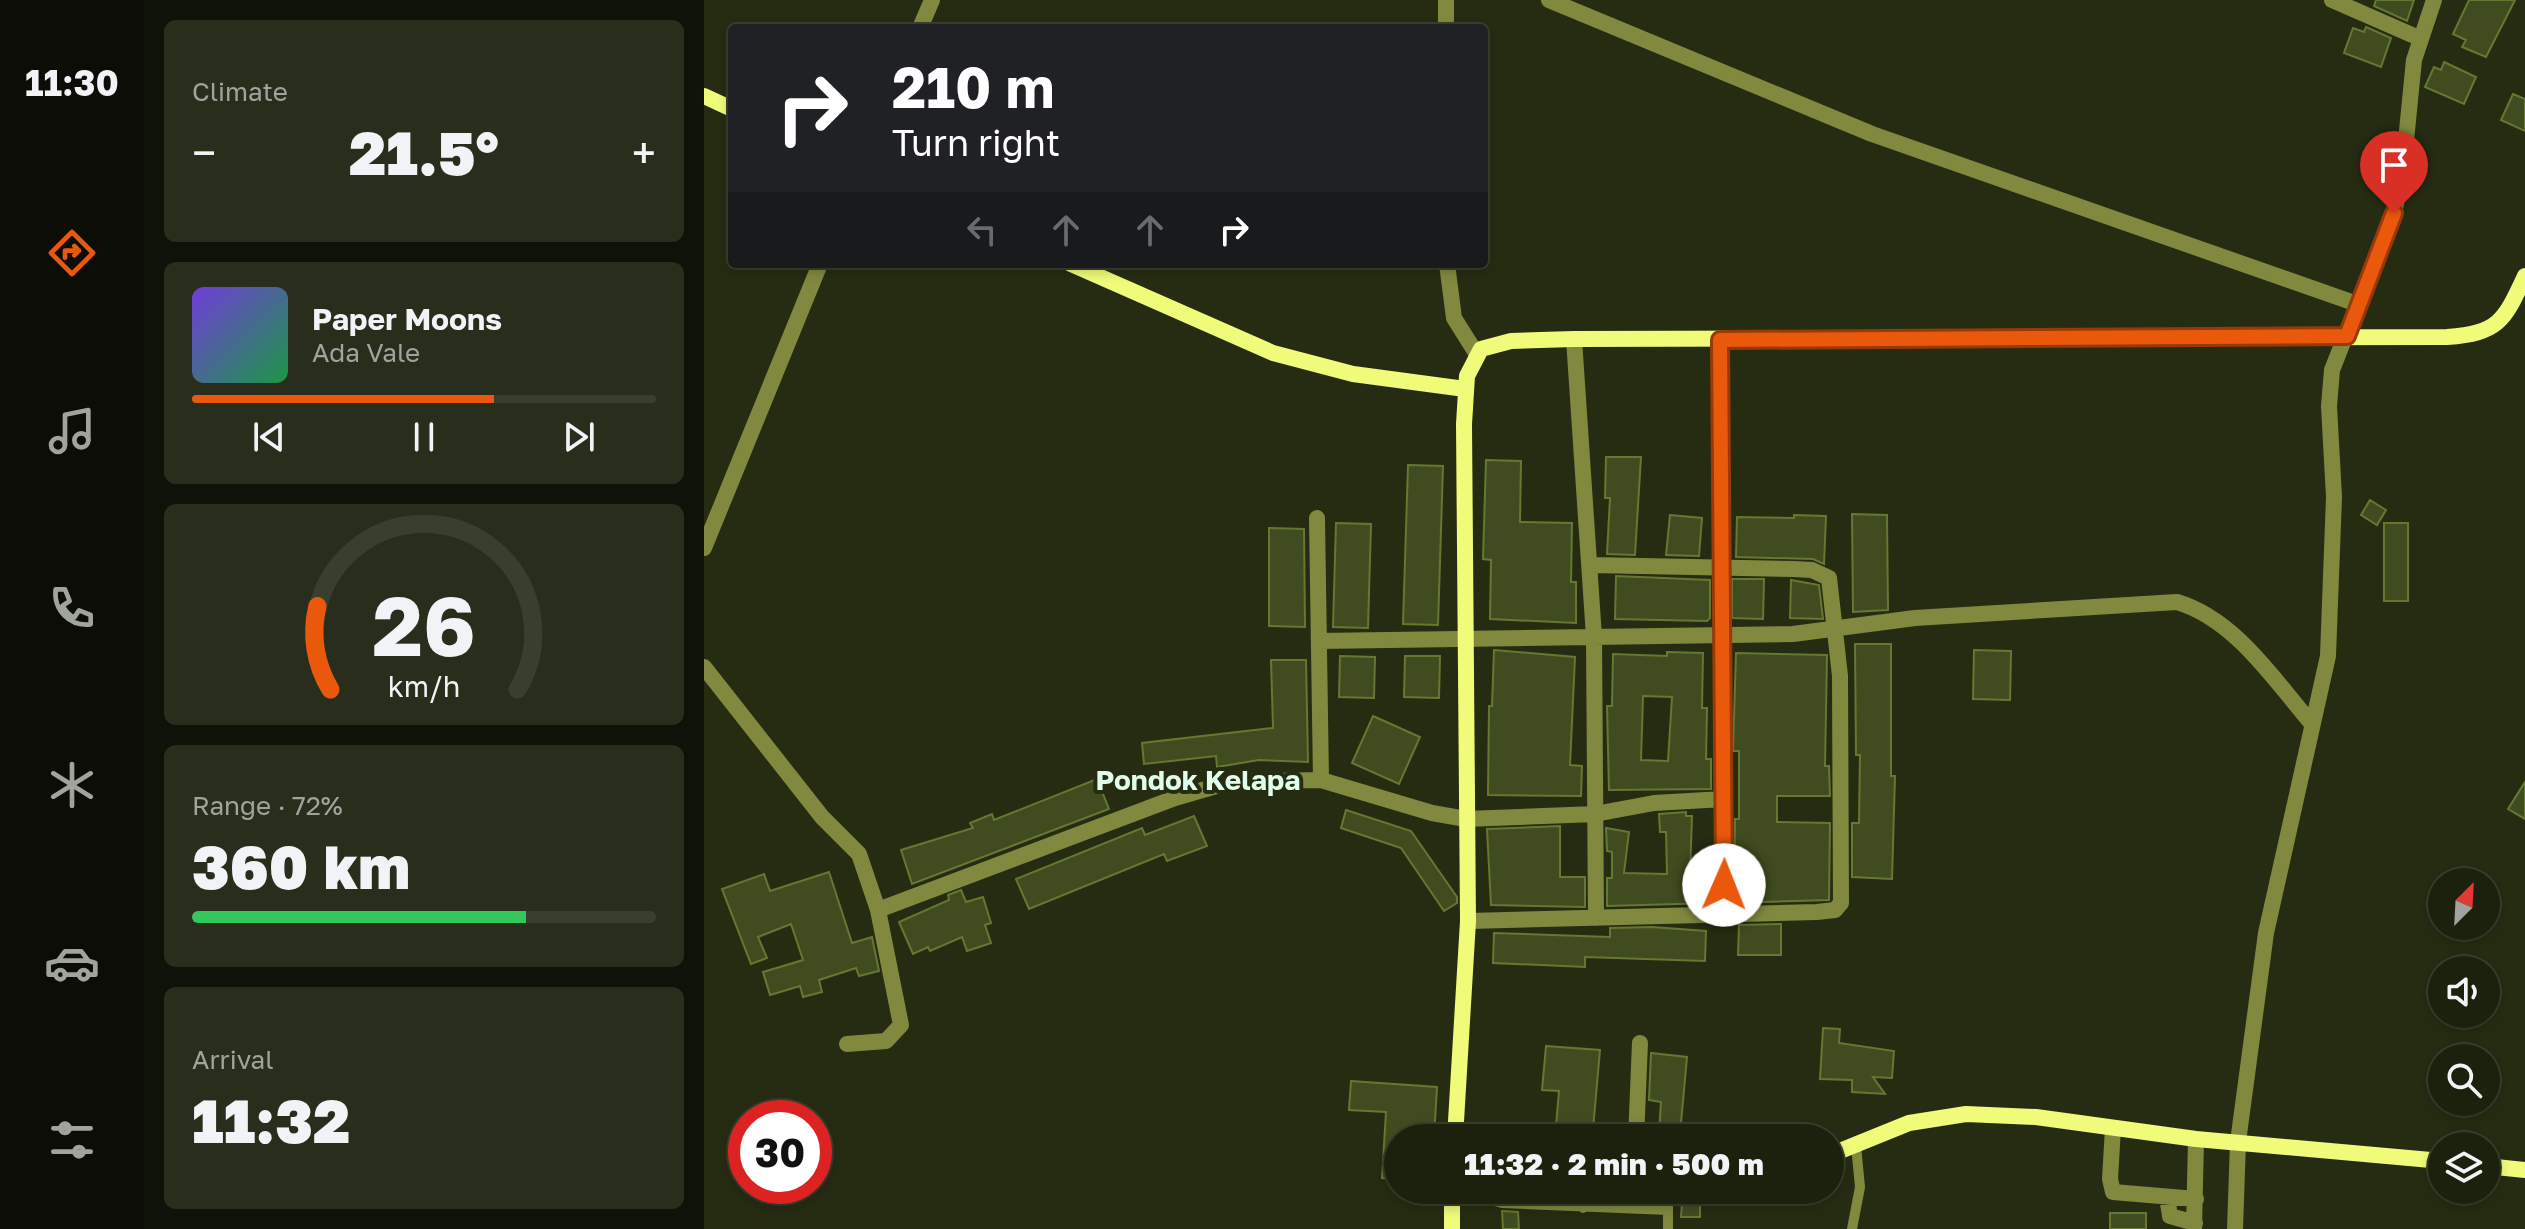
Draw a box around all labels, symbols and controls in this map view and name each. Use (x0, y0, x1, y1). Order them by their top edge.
text: 210 m (892, 53, 1054, 120)
icon: right (760, 56, 864, 160)
text: 11:30 (25, 61, 119, 104)
text: Climate (192, 76, 288, 107)
text: 21.5° (349, 116, 499, 188)
text: Turn right (892, 121, 1060, 164)
text: − (192, 126, 216, 179)
text: + (632, 126, 656, 179)
pin (2360, 131, 2428, 213)
icon: arrive (2372, 143, 2416, 187)
icon: left (960, 208, 1004, 252)
icon: ahead (1044, 208, 1088, 252)
icon: ahead (1128, 208, 1172, 252)
icon: right (1212, 208, 1256, 252)
icon: directions (44, 225, 100, 281)
text: Paper Moons (312, 301, 502, 337)
text: Ada Vale (312, 337, 420, 368)
icon: music (44, 403, 100, 459)
icon: previous (247, 415, 291, 459)
icon: pause (402, 415, 446, 459)
icon: next (557, 415, 601, 459)
text: 26 (372, 574, 476, 674)
icon: phone (44, 580, 100, 636)
text: km/h (388, 670, 460, 704)
icon: climate (44, 757, 100, 813)
district label: Pondok Kelapa (1096, 763, 1300, 796)
text: Range · 72% (192, 790, 343, 821)
text: 360 km (192, 830, 410, 902)
position arrow (1682, 843, 1766, 927)
north arrow (2428, 868, 2500, 940)
map controls (2428, 868, 2500, 1204)
icon: car (44, 935, 100, 991)
button: sound (2428, 956, 2500, 1028)
text: Arrival (192, 1044, 273, 1075)
button: search (2428, 1044, 2500, 1116)
text: 11:32 (192, 1084, 350, 1156)
speed limit sign: 30 (728, 1100, 832, 1204)
icon: filters (44, 1112, 100, 1168)
button: layers (2428, 1132, 2500, 1204)
text: 11:32 · 2 min · 500 m (1464, 1146, 1764, 1182)

